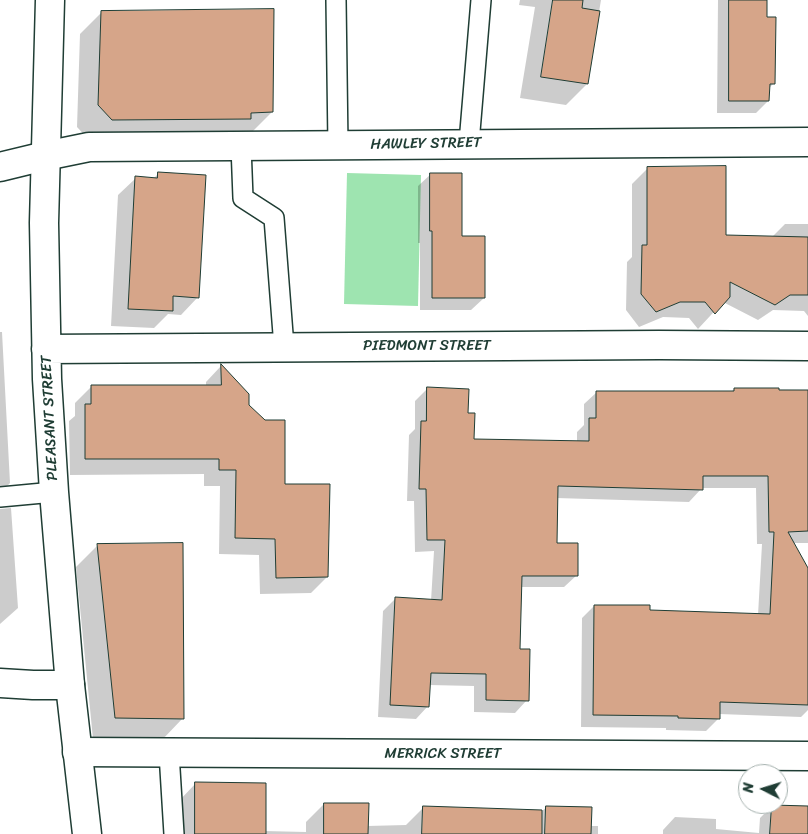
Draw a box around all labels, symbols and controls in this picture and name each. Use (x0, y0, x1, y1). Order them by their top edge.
street label: HAWLEY STREET (370, 134, 482, 154)
street label: PIEDMONT STREET (363, 337, 491, 355)
street label: PLEASANT STREET (38, 355, 62, 481)
street label: MERRICK STREET (385, 745, 501, 763)
north arrow (738, 764, 788, 814)
text: N (736, 782, 761, 794)

